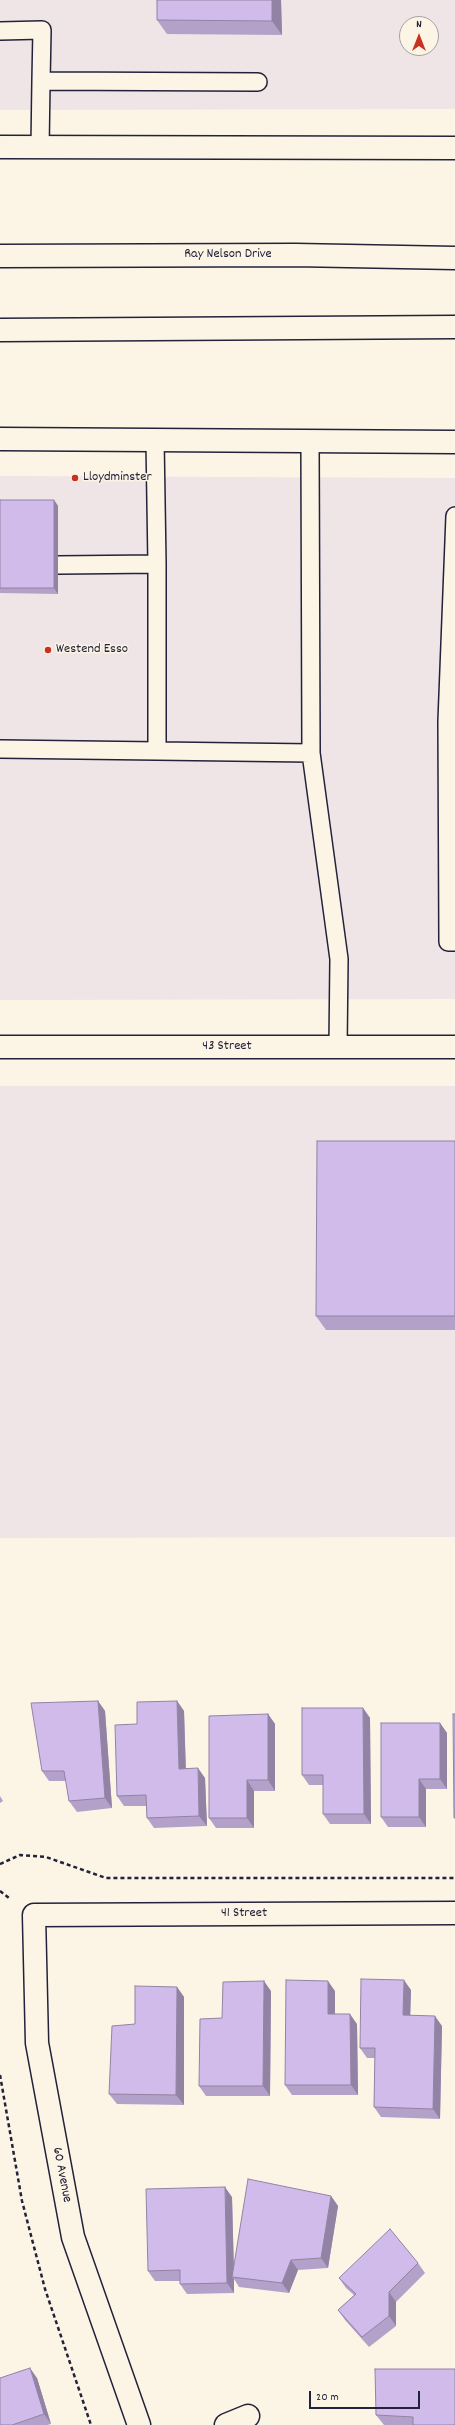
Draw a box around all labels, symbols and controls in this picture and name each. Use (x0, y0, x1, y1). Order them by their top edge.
north arrow (399, 16, 439, 56)
text: N (416, 17, 422, 33)
street label: Ray Nelson Drive (184, 247, 272, 263)
place label: Lloydminster (83, 470, 152, 486)
marker: Lloydminster (70, 473, 80, 483)
place label: Westend Esso (56, 642, 128, 658)
marker: Westend Esso (43, 645, 53, 655)
street label: 43 Street (202, 1039, 252, 1055)
street label: 41 Street (221, 1906, 267, 1922)
street label: 60 Avenue (47, 2146, 75, 2204)
scale bar (311, 2383, 422, 2409)
text: 20 m (316, 2389, 339, 2406)

